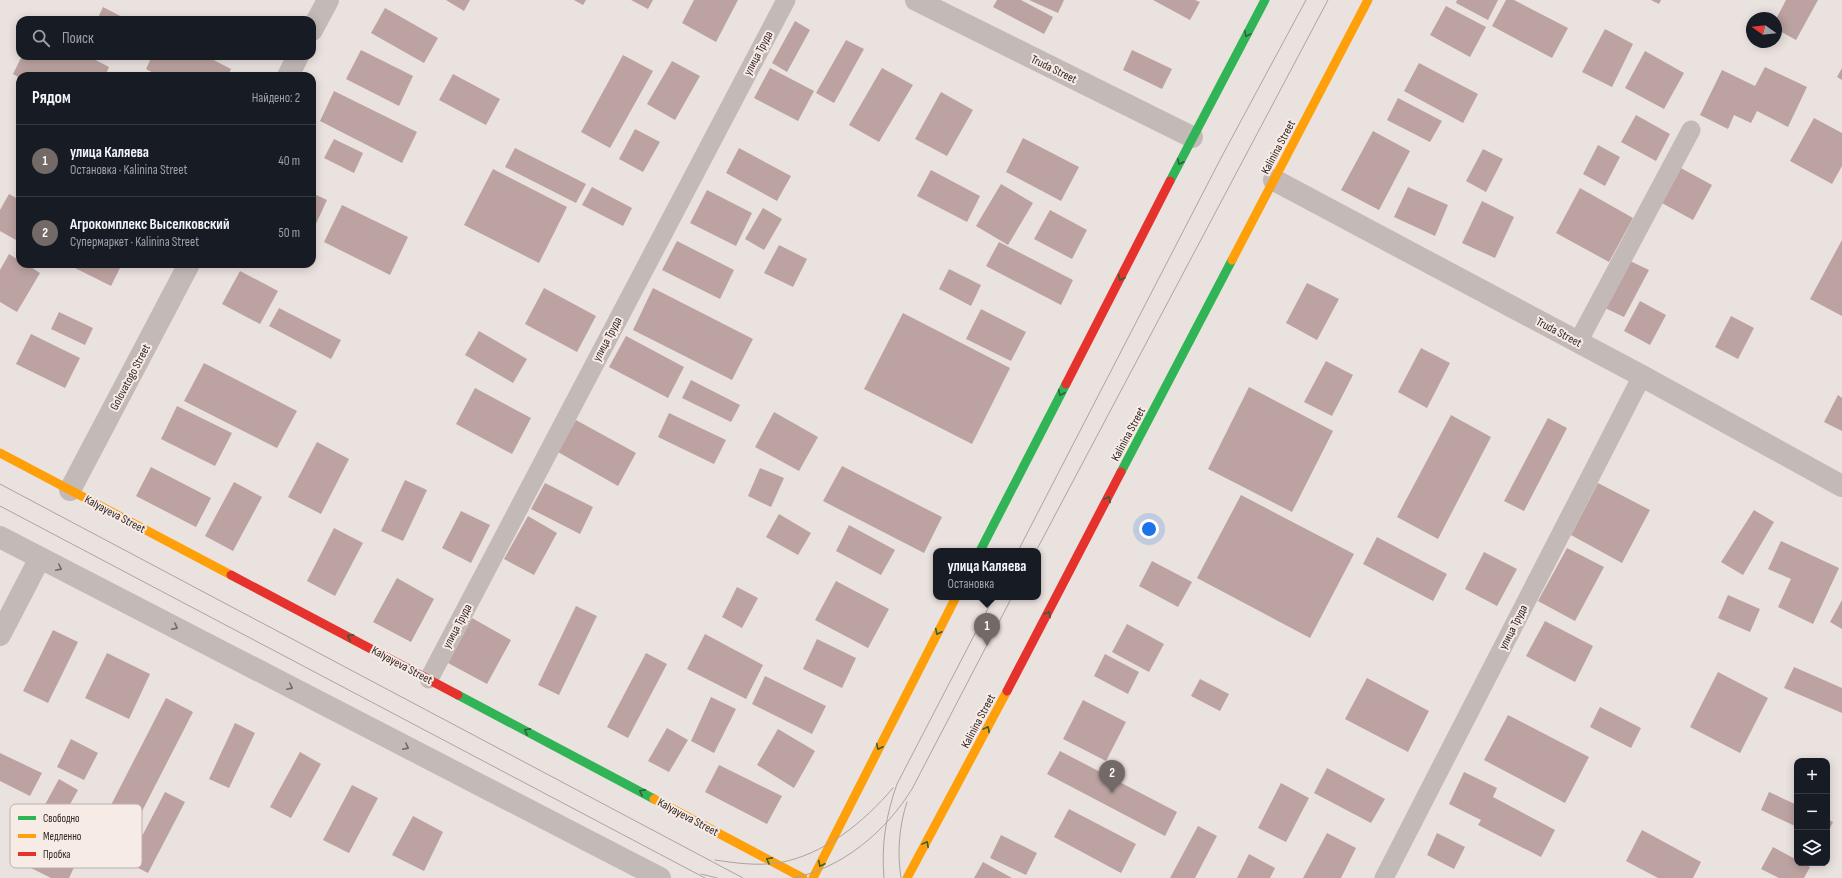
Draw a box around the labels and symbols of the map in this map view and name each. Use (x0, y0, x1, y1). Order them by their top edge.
north arrow (1746, 12, 1782, 48)
street label: улица Труда (741, 28, 777, 78)
one-way arrow (1244, 30, 1251, 38)
street label: Truda Street (1028, 52, 1080, 87)
street label: Kalinina Street (1258, 117, 1299, 177)
one-way arrow (1177, 158, 1185, 165)
one-way arrow (1118, 274, 1125, 281)
street label: улица Труда (590, 314, 626, 364)
street label: Truda Street (1533, 314, 1584, 351)
street label: Golovatogo Street (107, 341, 154, 413)
one-way arrow (1058, 389, 1066, 397)
street label: Kalinina Street (1108, 404, 1149, 464)
street label: Kalyayeva Street (82, 492, 148, 537)
one-way arrow (1103, 496, 1111, 503)
your location (1139, 519, 1159, 539)
one-way arrow (55, 563, 63, 570)
street label: улица Труда (440, 601, 476, 651)
street label: улица Труда (1496, 602, 1531, 652)
one-way arrow (1043, 611, 1050, 618)
pin: 1 (974, 613, 1000, 646)
one-way arrow (171, 623, 178, 630)
one-way arrow (935, 627, 943, 635)
one-way arrow (347, 635, 355, 642)
street label: Kalyayeva Street (369, 643, 435, 688)
one-way arrow (286, 682, 294, 690)
street label: Kalinina Street (958, 691, 999, 751)
one-way arrow (982, 726, 990, 733)
one-way arrow (524, 728, 531, 736)
one-way arrow (402, 742, 409, 749)
one-way arrow (876, 743, 884, 751)
pin: 2 (1099, 760, 1125, 793)
one-way arrow (639, 790, 646, 797)
street label: Kalyayeva Street (655, 795, 721, 840)
legend (10, 804, 142, 868)
text: Свободно (43, 812, 80, 825)
text: Медленно (43, 830, 82, 843)
one-way arrow (921, 841, 929, 848)
text: Пробка (43, 848, 71, 861)
one-way arrow (766, 857, 773, 865)
one-way arrow (818, 859, 826, 867)

